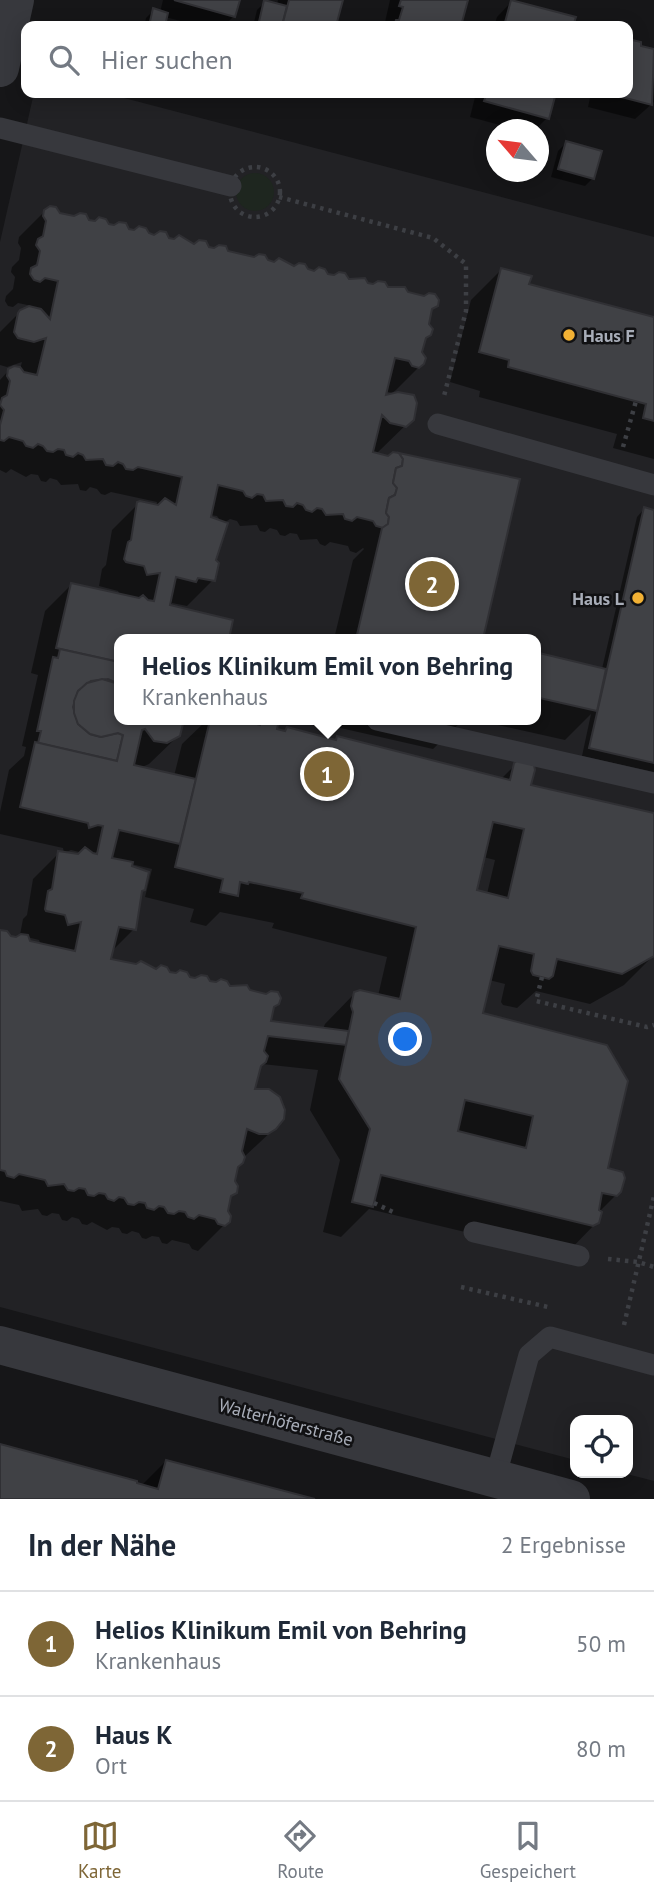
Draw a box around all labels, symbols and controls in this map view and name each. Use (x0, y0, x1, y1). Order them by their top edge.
search box (21, 21, 633, 98)
icon: search (45, 41, 83, 79)
text: Hier suchen (101, 43, 233, 76)
north arrow (486, 119, 549, 182)
place label: Haus F (583, 324, 635, 347)
marker: Haus F (561, 327, 577, 343)
pin: 2 (409, 558, 455, 610)
place label: Haus L (572, 587, 625, 610)
marker: Haus L (630, 590, 646, 606)
popup (114, 634, 541, 725)
text: Helios Klinikum Emil von Behring (142, 649, 513, 682)
text: Krankenhaus (142, 682, 268, 711)
pin: 1 (304, 748, 350, 800)
your location (388, 1022, 422, 1056)
street label: Walterhöferstraße (216, 1393, 356, 1451)
map controls (570, 1415, 633, 1478)
button: locate (570, 1415, 633, 1478)
text: In der Nähe (28, 1525, 176, 1564)
text: 2 Ergebnisse (501, 1530, 626, 1559)
text: Helios Klinikum Emil von Behring (95, 1613, 467, 1646)
text: 1 (44, 1629, 58, 1658)
text: 50 m (576, 1629, 626, 1658)
text: Krankenhaus (95, 1646, 221, 1675)
text: Haus K (95, 1718, 172, 1751)
text: 2 (44, 1734, 58, 1763)
text: 80 m (576, 1734, 626, 1763)
text: Ort (95, 1751, 127, 1780)
tab: Karte (78, 1817, 121, 1883)
tab: Route (277, 1817, 324, 1883)
tab: Gespeichert (480, 1817, 576, 1883)

